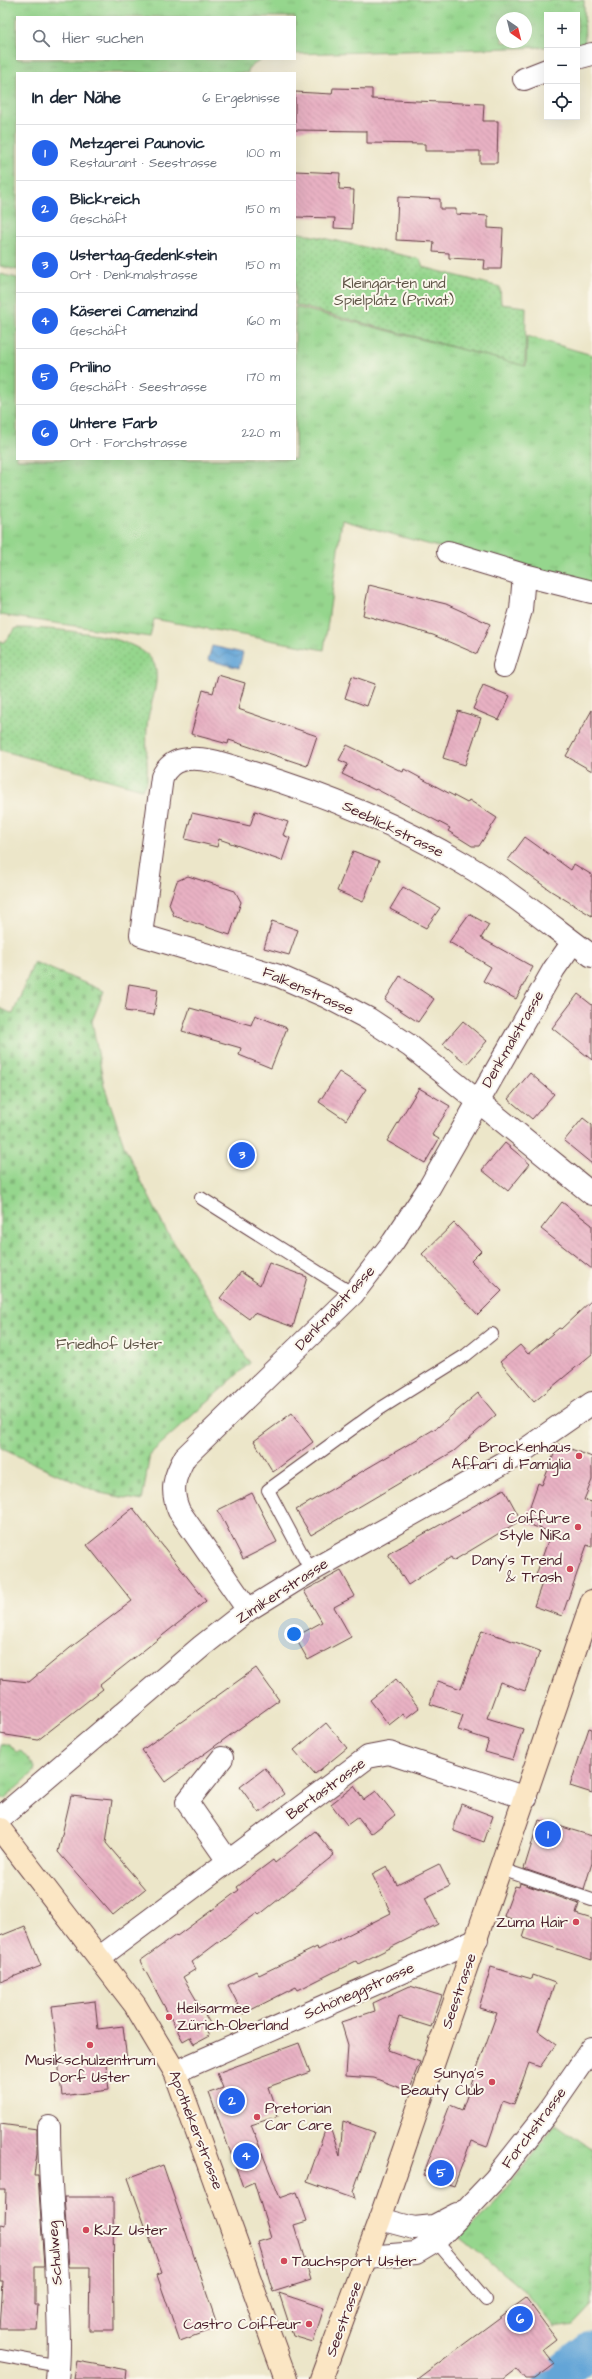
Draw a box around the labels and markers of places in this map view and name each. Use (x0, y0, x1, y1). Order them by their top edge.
pin: 3 (229, 1140, 255, 1170)
place label: Brockenhaus Affari di Famiglia (451, 1437, 571, 1476)
marker: Brockenhaus Affari di Famiglia (574, 1451, 584, 1461)
place label: Coiffure Style NiRa (500, 1508, 570, 1547)
marker: Coiffure Style NiRa (573, 1522, 583, 1532)
place label: Dany's Trend & Trash (472, 1550, 563, 1588)
marker: Dany's Trend & Trash (565, 1564, 575, 1574)
pin: 1 (535, 1819, 561, 1849)
place label: Zuma Hair (496, 1912, 568, 1933)
marker: Zuma Hair (571, 1917, 581, 1927)
place label: Heilsarmee Zürich-Oberland (177, 1998, 289, 2036)
marker: Heilsarmee Zürich-Oberland (164, 2012, 174, 2022)
marker: Musikschulzentrum Dorf Uster (85, 2040, 95, 2050)
place label: Musikschulzentrum Dorf Uster (25, 2050, 155, 2088)
place label: Sunya's Beauty Club (401, 2063, 485, 2102)
marker: Sunya's Beauty Club (487, 2077, 497, 2087)
pin: 2 (219, 2086, 245, 2116)
place label: Pretorian Car Care (265, 2098, 332, 2136)
marker: Pretorian Car Care (252, 2112, 262, 2122)
pin: 4 (233, 2141, 259, 2171)
pin: 5 (428, 2158, 454, 2188)
place label: KJZ Uster (94, 2220, 167, 2241)
marker: KJZ Uster (81, 2225, 91, 2235)
place label: Tauchsport Uster (292, 2251, 417, 2272)
marker: Tauchsport Uster (279, 2256, 289, 2266)
pin: 6 (507, 2304, 533, 2334)
place label: Castro Coiffeur (183, 2314, 301, 2335)
marker: Castro Coiffeur (304, 2319, 314, 2329)

